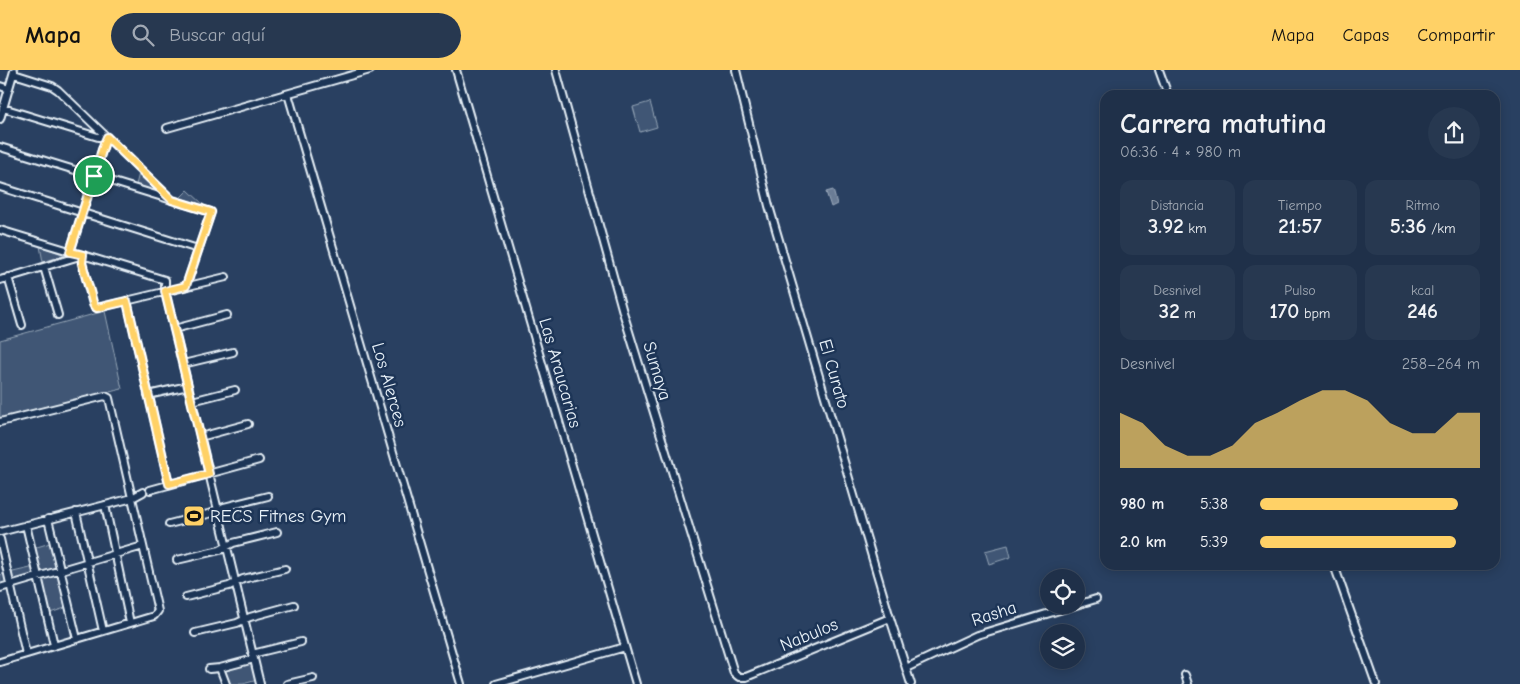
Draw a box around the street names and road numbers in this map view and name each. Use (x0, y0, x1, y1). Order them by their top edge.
street label: Las Araucarias (534, 316, 586, 430)
street label: El Curato (814, 337, 854, 411)
street label: Sumaya (638, 339, 676, 403)
street label: Los Alerces (367, 340, 411, 430)
street label: Rasha (969, 597, 1019, 631)
street label: Nabulos (777, 614, 841, 656)

